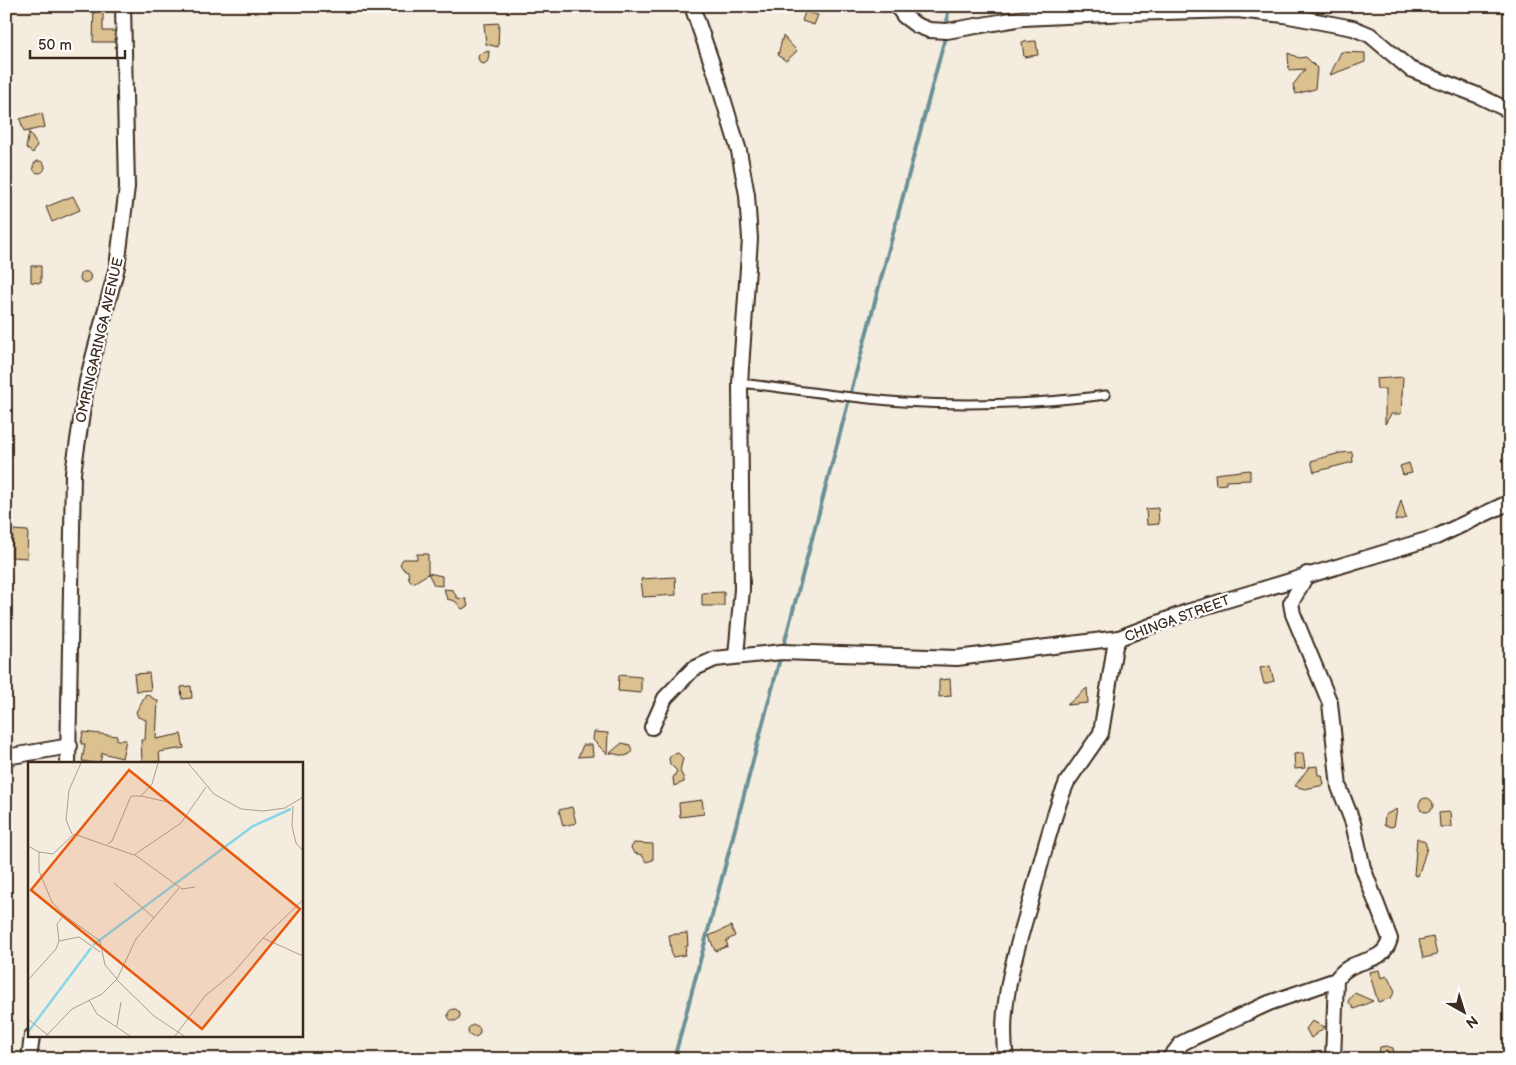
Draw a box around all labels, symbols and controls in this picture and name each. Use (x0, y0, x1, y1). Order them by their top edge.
scale bar (30, 28, 125, 60)
text: 50 m (38, 36, 72, 55)
street label: OMRINGARINGA AVENUE (72, 256, 127, 424)
street label: CHINGA STREET (1122, 591, 1233, 645)
inset map (28, 762, 302, 1038)
north arrow (1438, 988, 1488, 1038)
text: N (1462, 1012, 1481, 1032)

